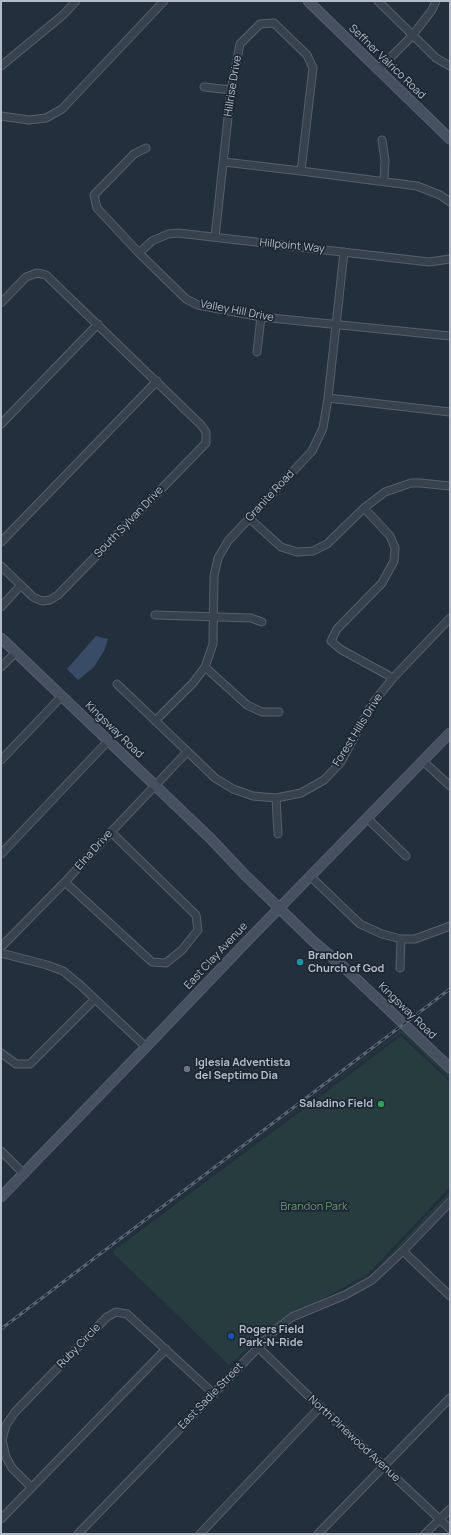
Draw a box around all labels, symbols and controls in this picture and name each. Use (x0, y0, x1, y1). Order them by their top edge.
street label: Seffner Valrico Road (346, 22, 428, 102)
street label: Hillrise Drive (222, 54, 244, 118)
street label: Hillpoint Way (259, 236, 325, 256)
street label: Valley Hill Drive (199, 297, 275, 325)
street label: Granite Road (243, 468, 297, 524)
street label: South Sylvan Drive (92, 484, 166, 560)
street label: Forest Hills Drive (330, 691, 386, 769)
street label: Kingsway Road (82, 699, 146, 761)
street label: Elna Drive (73, 827, 115, 873)
street label: East Clay Avenue (182, 920, 250, 992)
place label: Brandon Church of God (308, 949, 384, 975)
marker: Brandon Church of God (295, 957, 305, 967)
street label: Kingsway Road (375, 980, 439, 1042)
place label: Iglesia Adventista del Septimo Dia (195, 1056, 290, 1082)
marker: Iglesia Adventista del Septimo Dia (182, 1064, 192, 1074)
place label: Saladino Field (299, 1097, 373, 1111)
marker: Saladino Field (376, 1099, 386, 1109)
park label: Brandon Park (281, 1200, 347, 1214)
street label: Ruby Circle (54, 1321, 104, 1371)
place label: Rogers Field Park-N-Ride (239, 1323, 304, 1349)
marker: Rogers Field Park-N-Ride (226, 1331, 236, 1341)
street label: East Sadie Street (176, 1360, 246, 1432)
street label: North Pinewood Avenue (305, 1393, 403, 1485)

